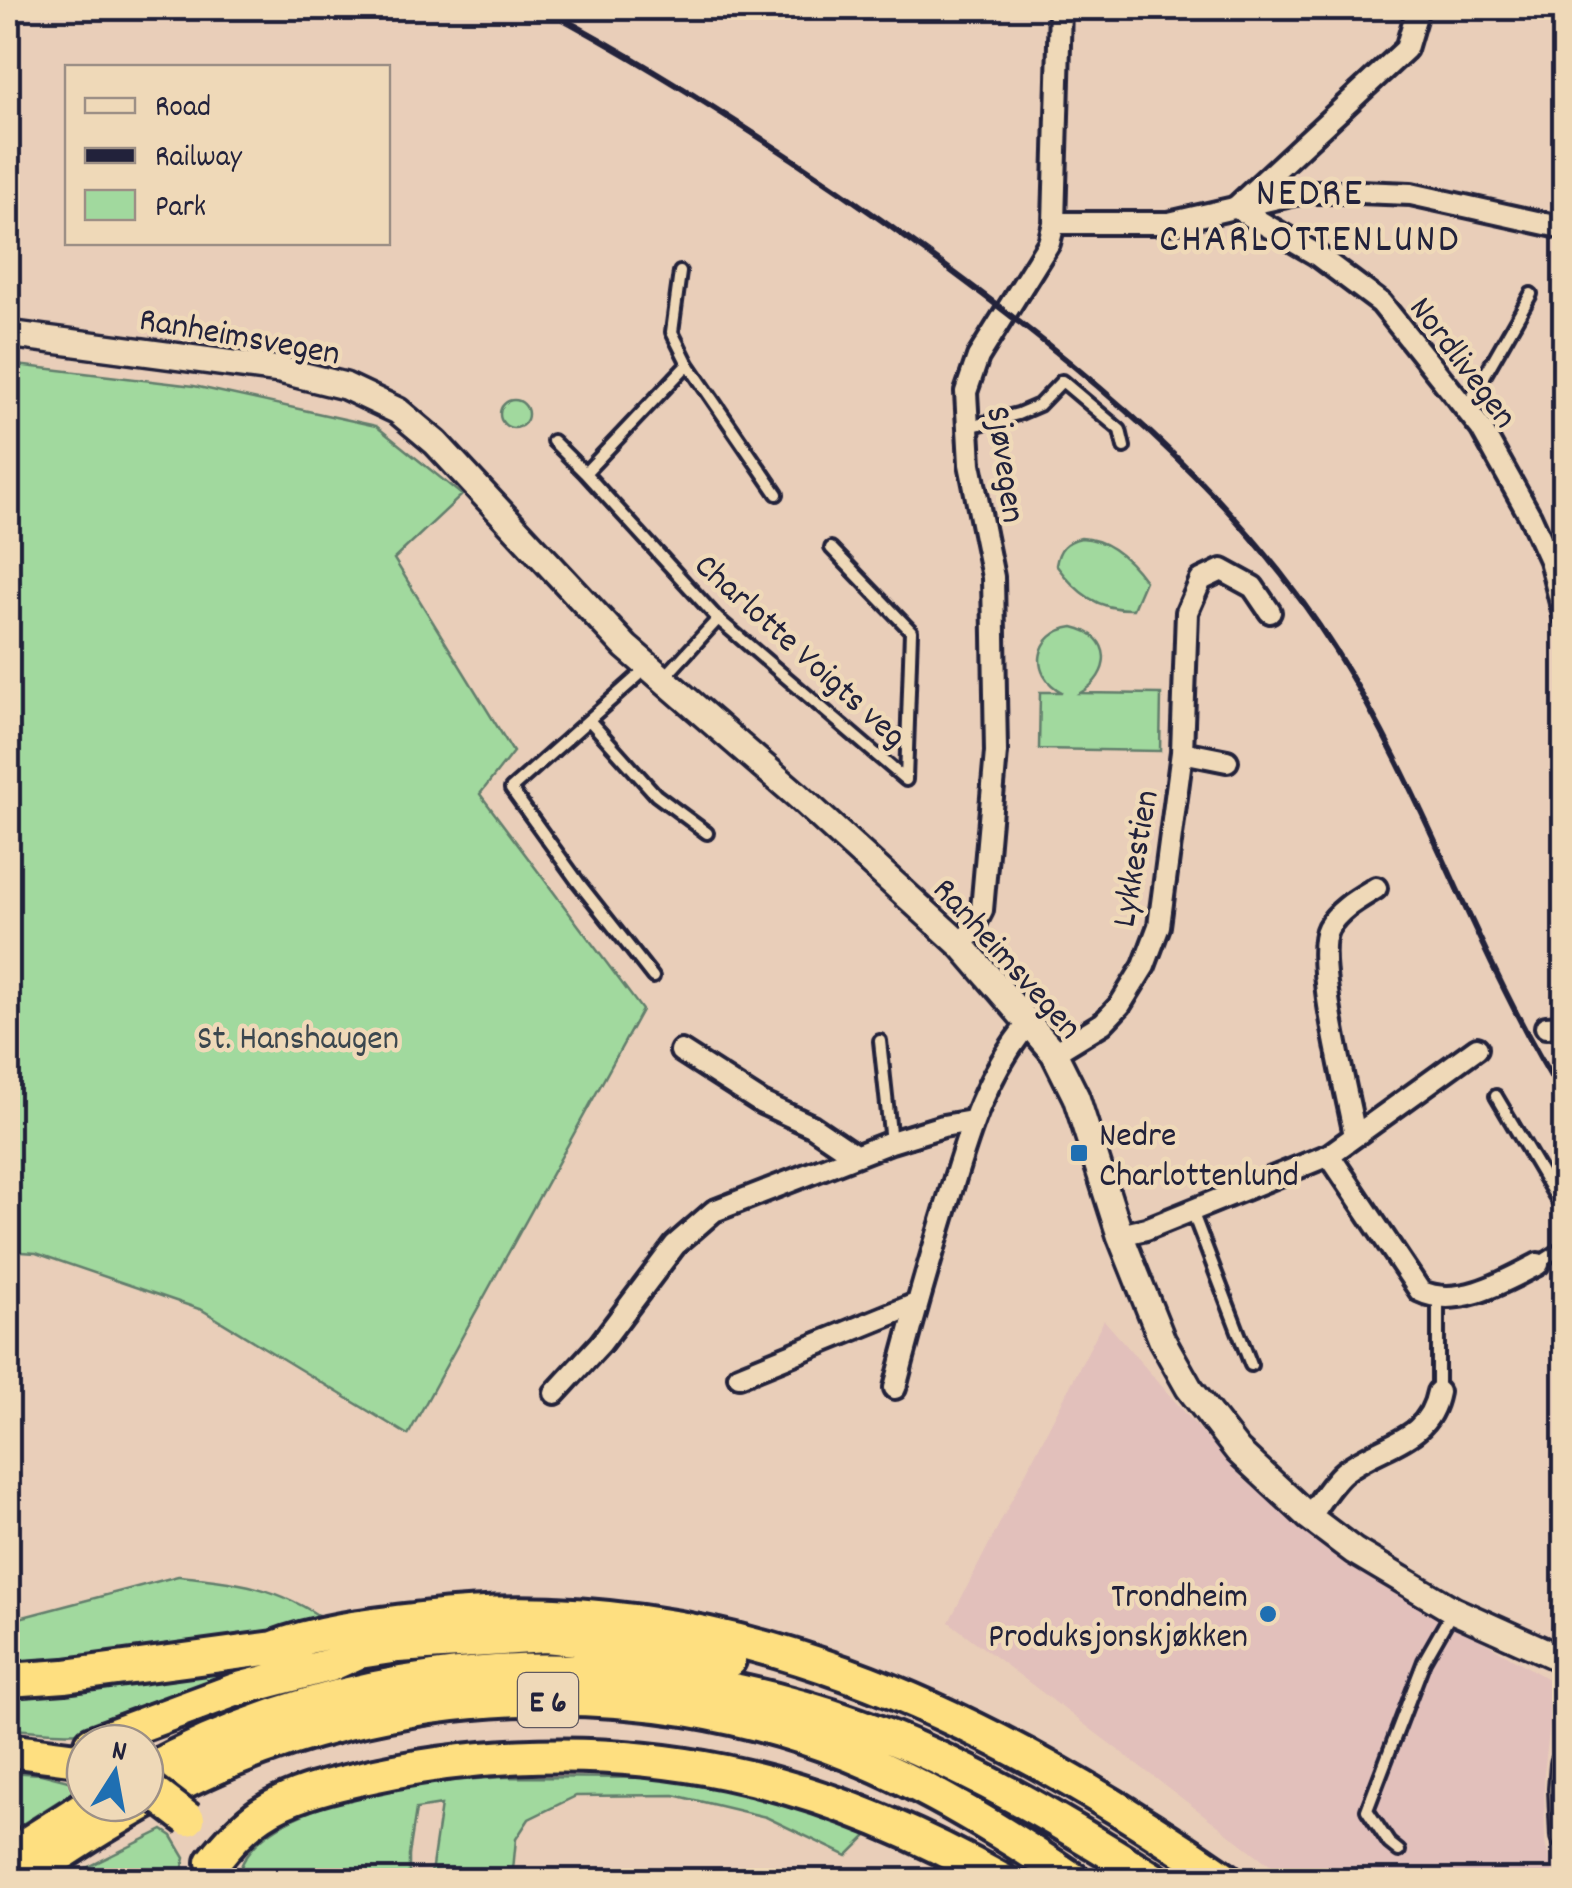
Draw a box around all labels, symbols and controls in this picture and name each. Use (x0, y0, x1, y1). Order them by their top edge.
legend (65, 65, 390, 245)
text: Road (155, 88, 211, 131)
text: Railway (155, 138, 243, 181)
district label: NEDRE CHARLOTTENLUND (1159, 168, 1461, 271)
text: Park (155, 188, 206, 231)
street label: Nordlivegen (1395, 288, 1527, 441)
street label: Ranheimsvegen (135, 297, 344, 381)
street label: Sjøvegen (970, 403, 1036, 526)
street label: Charlotte Voigts veg (681, 543, 916, 762)
street label: Lykkestien (1101, 786, 1175, 931)
street label: Ranheimsvegen (919, 868, 1092, 1053)
park label: St. Hanshaugen (197, 1016, 399, 1066)
place label: Nedre Charlottenlund (1099, 1113, 1299, 1203)
marker: Nedre Charlottenlund (1068, 1142, 1090, 1164)
place label: Trondheim Produksjonskjøkken (988, 1574, 1248, 1664)
marker: Trondheim Produksjonskjøkken (1257, 1603, 1279, 1625)
road number: E 6 (518, 1673, 578, 1727)
north arrow (65, 1723, 165, 1823)
text: N (108, 1732, 129, 1774)

